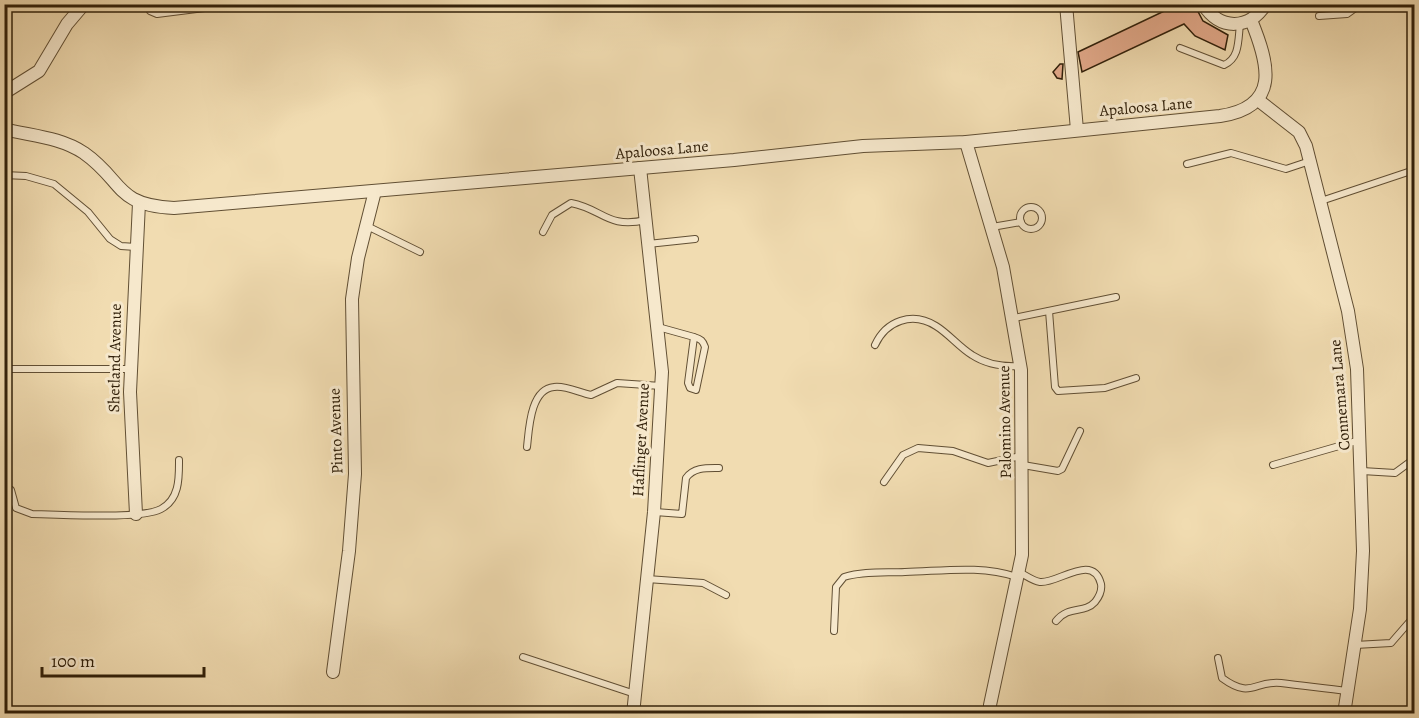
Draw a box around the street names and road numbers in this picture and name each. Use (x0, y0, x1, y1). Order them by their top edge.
street label: Apaloosa Lane (1098, 92, 1193, 122)
street label: Apaloosa Lane (614, 135, 709, 165)
street label: Shetland Avenue (103, 303, 127, 413)
street label: Connemara Lane (1324, 339, 1356, 451)
street label: Palomino Avenue (993, 365, 1017, 479)
street label: Haflinger Avenue (627, 383, 655, 497)
street label: Pinto Avenue (324, 388, 348, 474)

